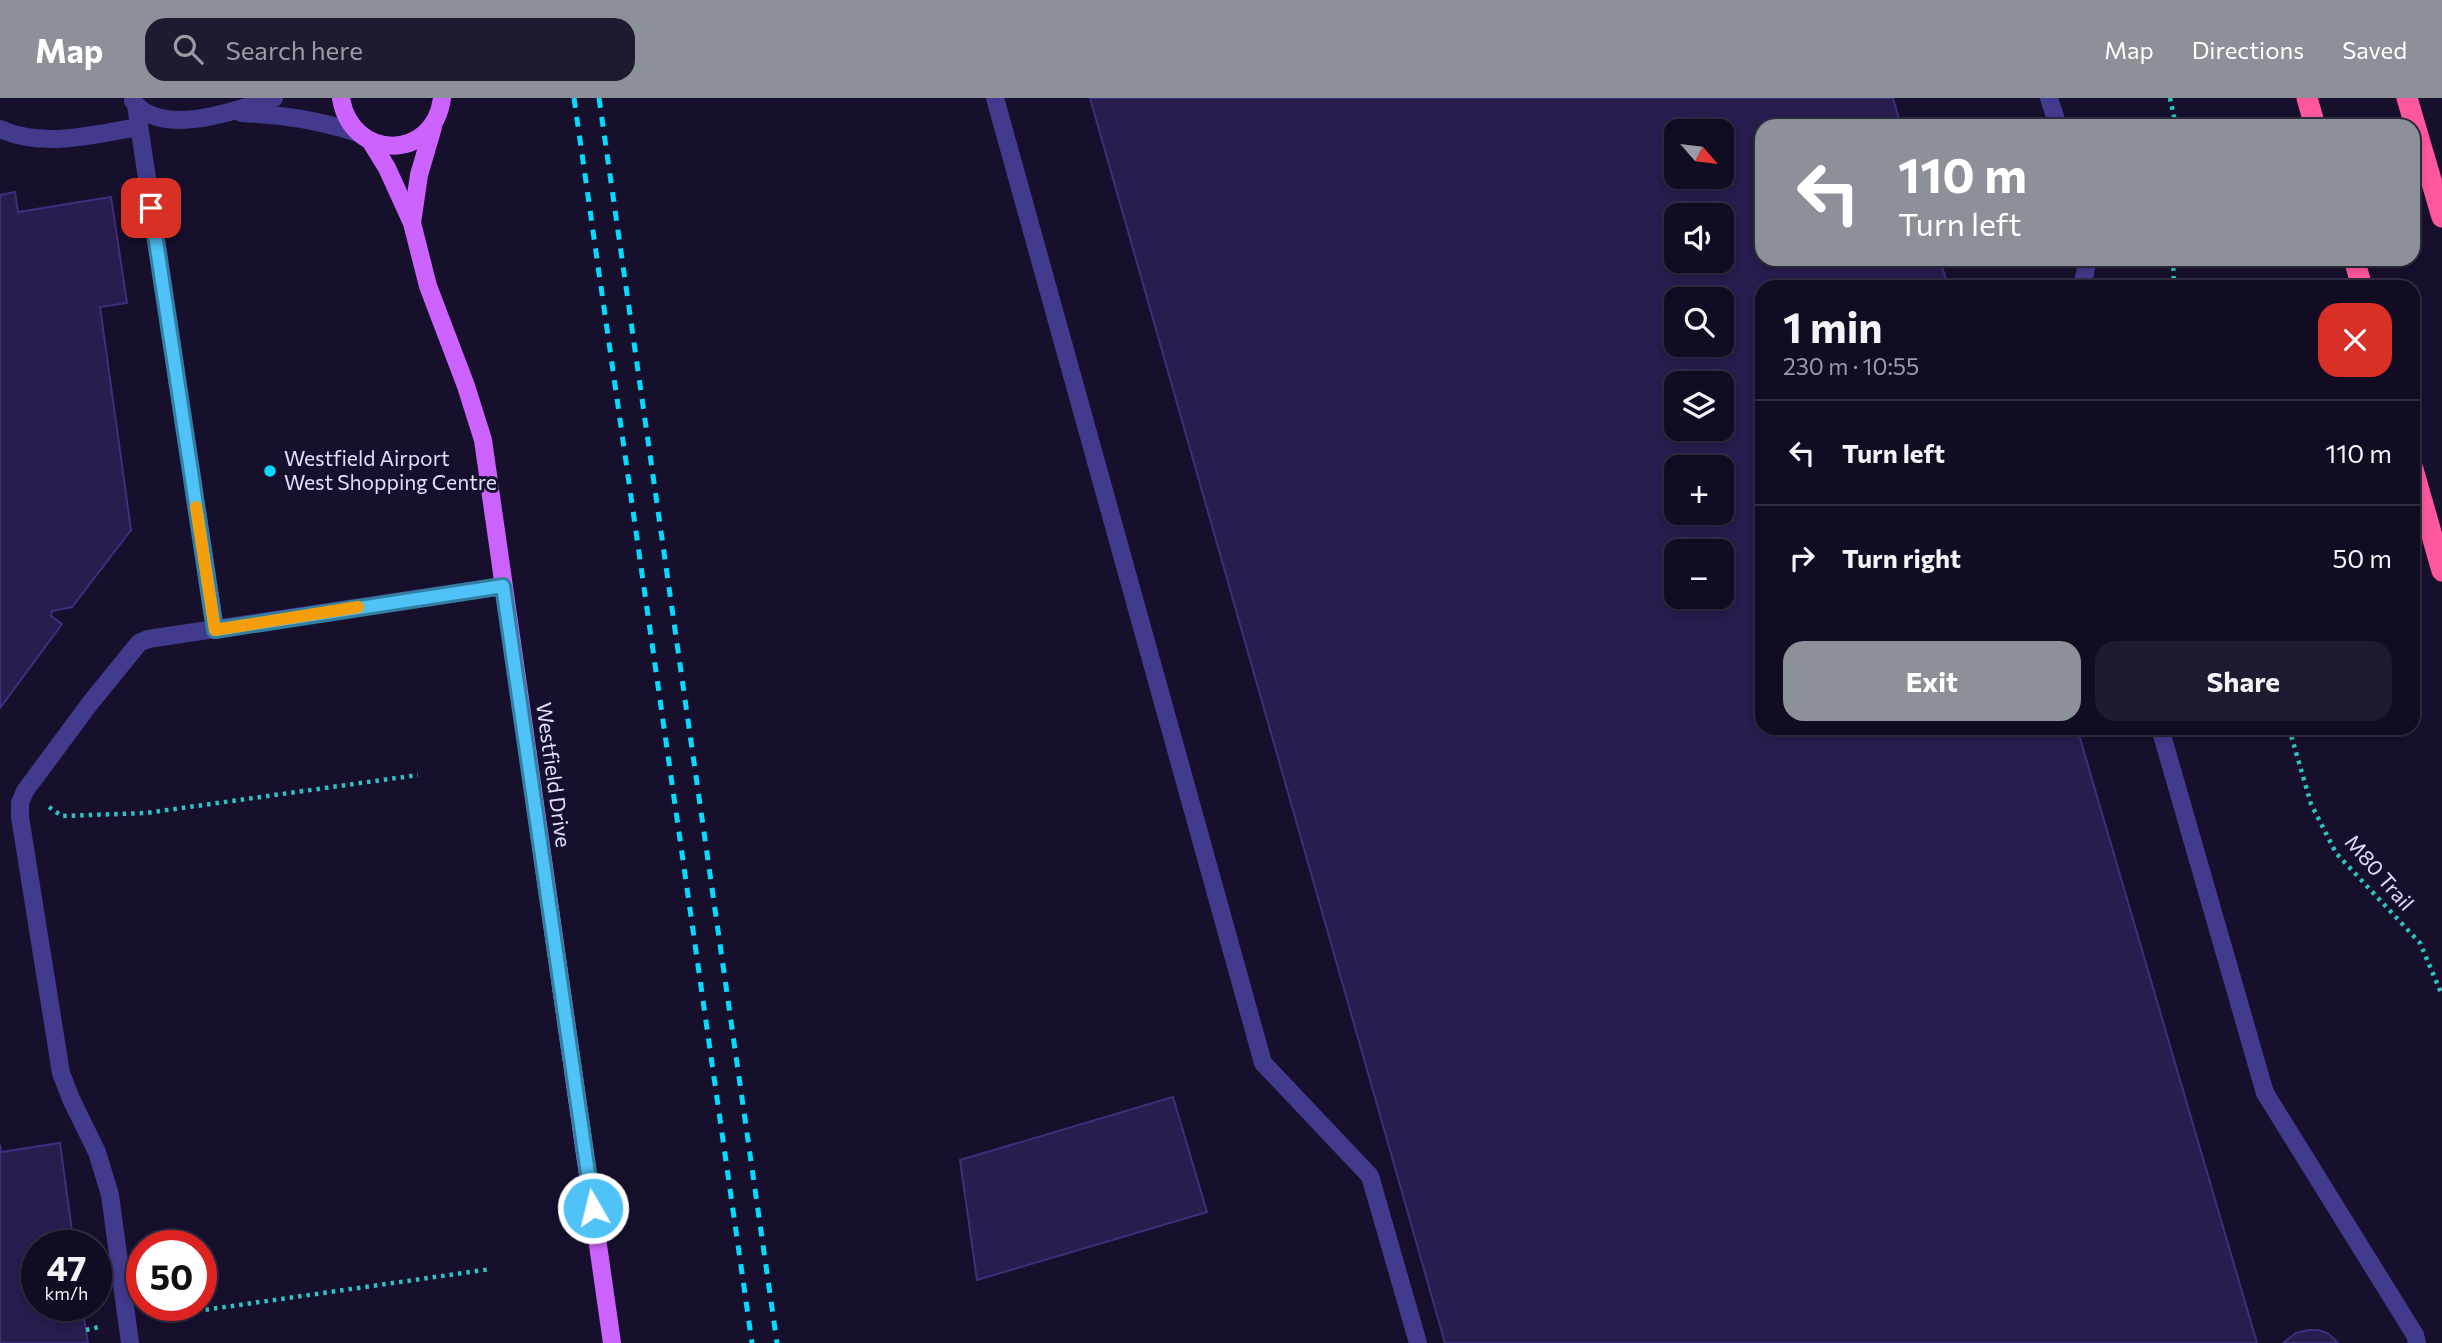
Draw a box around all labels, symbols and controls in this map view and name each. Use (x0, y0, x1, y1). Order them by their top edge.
search box (145, 18, 635, 81)
text: Map (35, 29, 103, 70)
icon: search (169, 30, 207, 68)
text: Search here (225, 34, 363, 65)
text: Map (2104, 35, 2154, 64)
text: Directions (2192, 35, 2304, 64)
text: Saved (2342, 35, 2407, 64)
north arrow (1664, 119, 1734, 189)
map controls (1664, 119, 1734, 609)
text: 110 m (1898, 143, 2027, 203)
icon: left (1783, 147, 1874, 238)
pin (121, 178, 181, 238)
icon: arrive (132, 189, 170, 227)
button: sound (1664, 203, 1734, 273)
text: Turn left (1898, 203, 2022, 243)
button: search (1664, 287, 1734, 357)
text: 1 min (1783, 300, 1883, 352)
button: close (2318, 303, 2392, 377)
text: 230 m · 10:55 (1783, 352, 1919, 380)
button: layers (1664, 371, 1734, 441)
icon: left (1783, 434, 1821, 472)
text: Turn left (1842, 437, 1945, 468)
text: 110 m (2325, 437, 2392, 468)
place label: Westfield Airport West Shopping Centre (284, 445, 497, 494)
button: + (1664, 455, 1734, 525)
marker: Westfield Airport West Shopping Centre (262, 463, 278, 479)
button: − (1664, 539, 1734, 609)
icon: right (1783, 539, 1821, 577)
text: Turn right (1842, 542, 1961, 573)
text: 50 m (2332, 542, 2392, 573)
button: Exit (1783, 641, 2081, 721)
button: Share (2095, 641, 2392, 721)
street label: Westfield Drive (532, 701, 577, 849)
street label: M80 Trail (2340, 829, 2420, 915)
position arrow (556, 1171, 630, 1245)
speed limit sign: 50 (126, 1230, 217, 1321)
text: 47 (46, 1245, 87, 1288)
text: km/h (45, 1282, 88, 1304)

